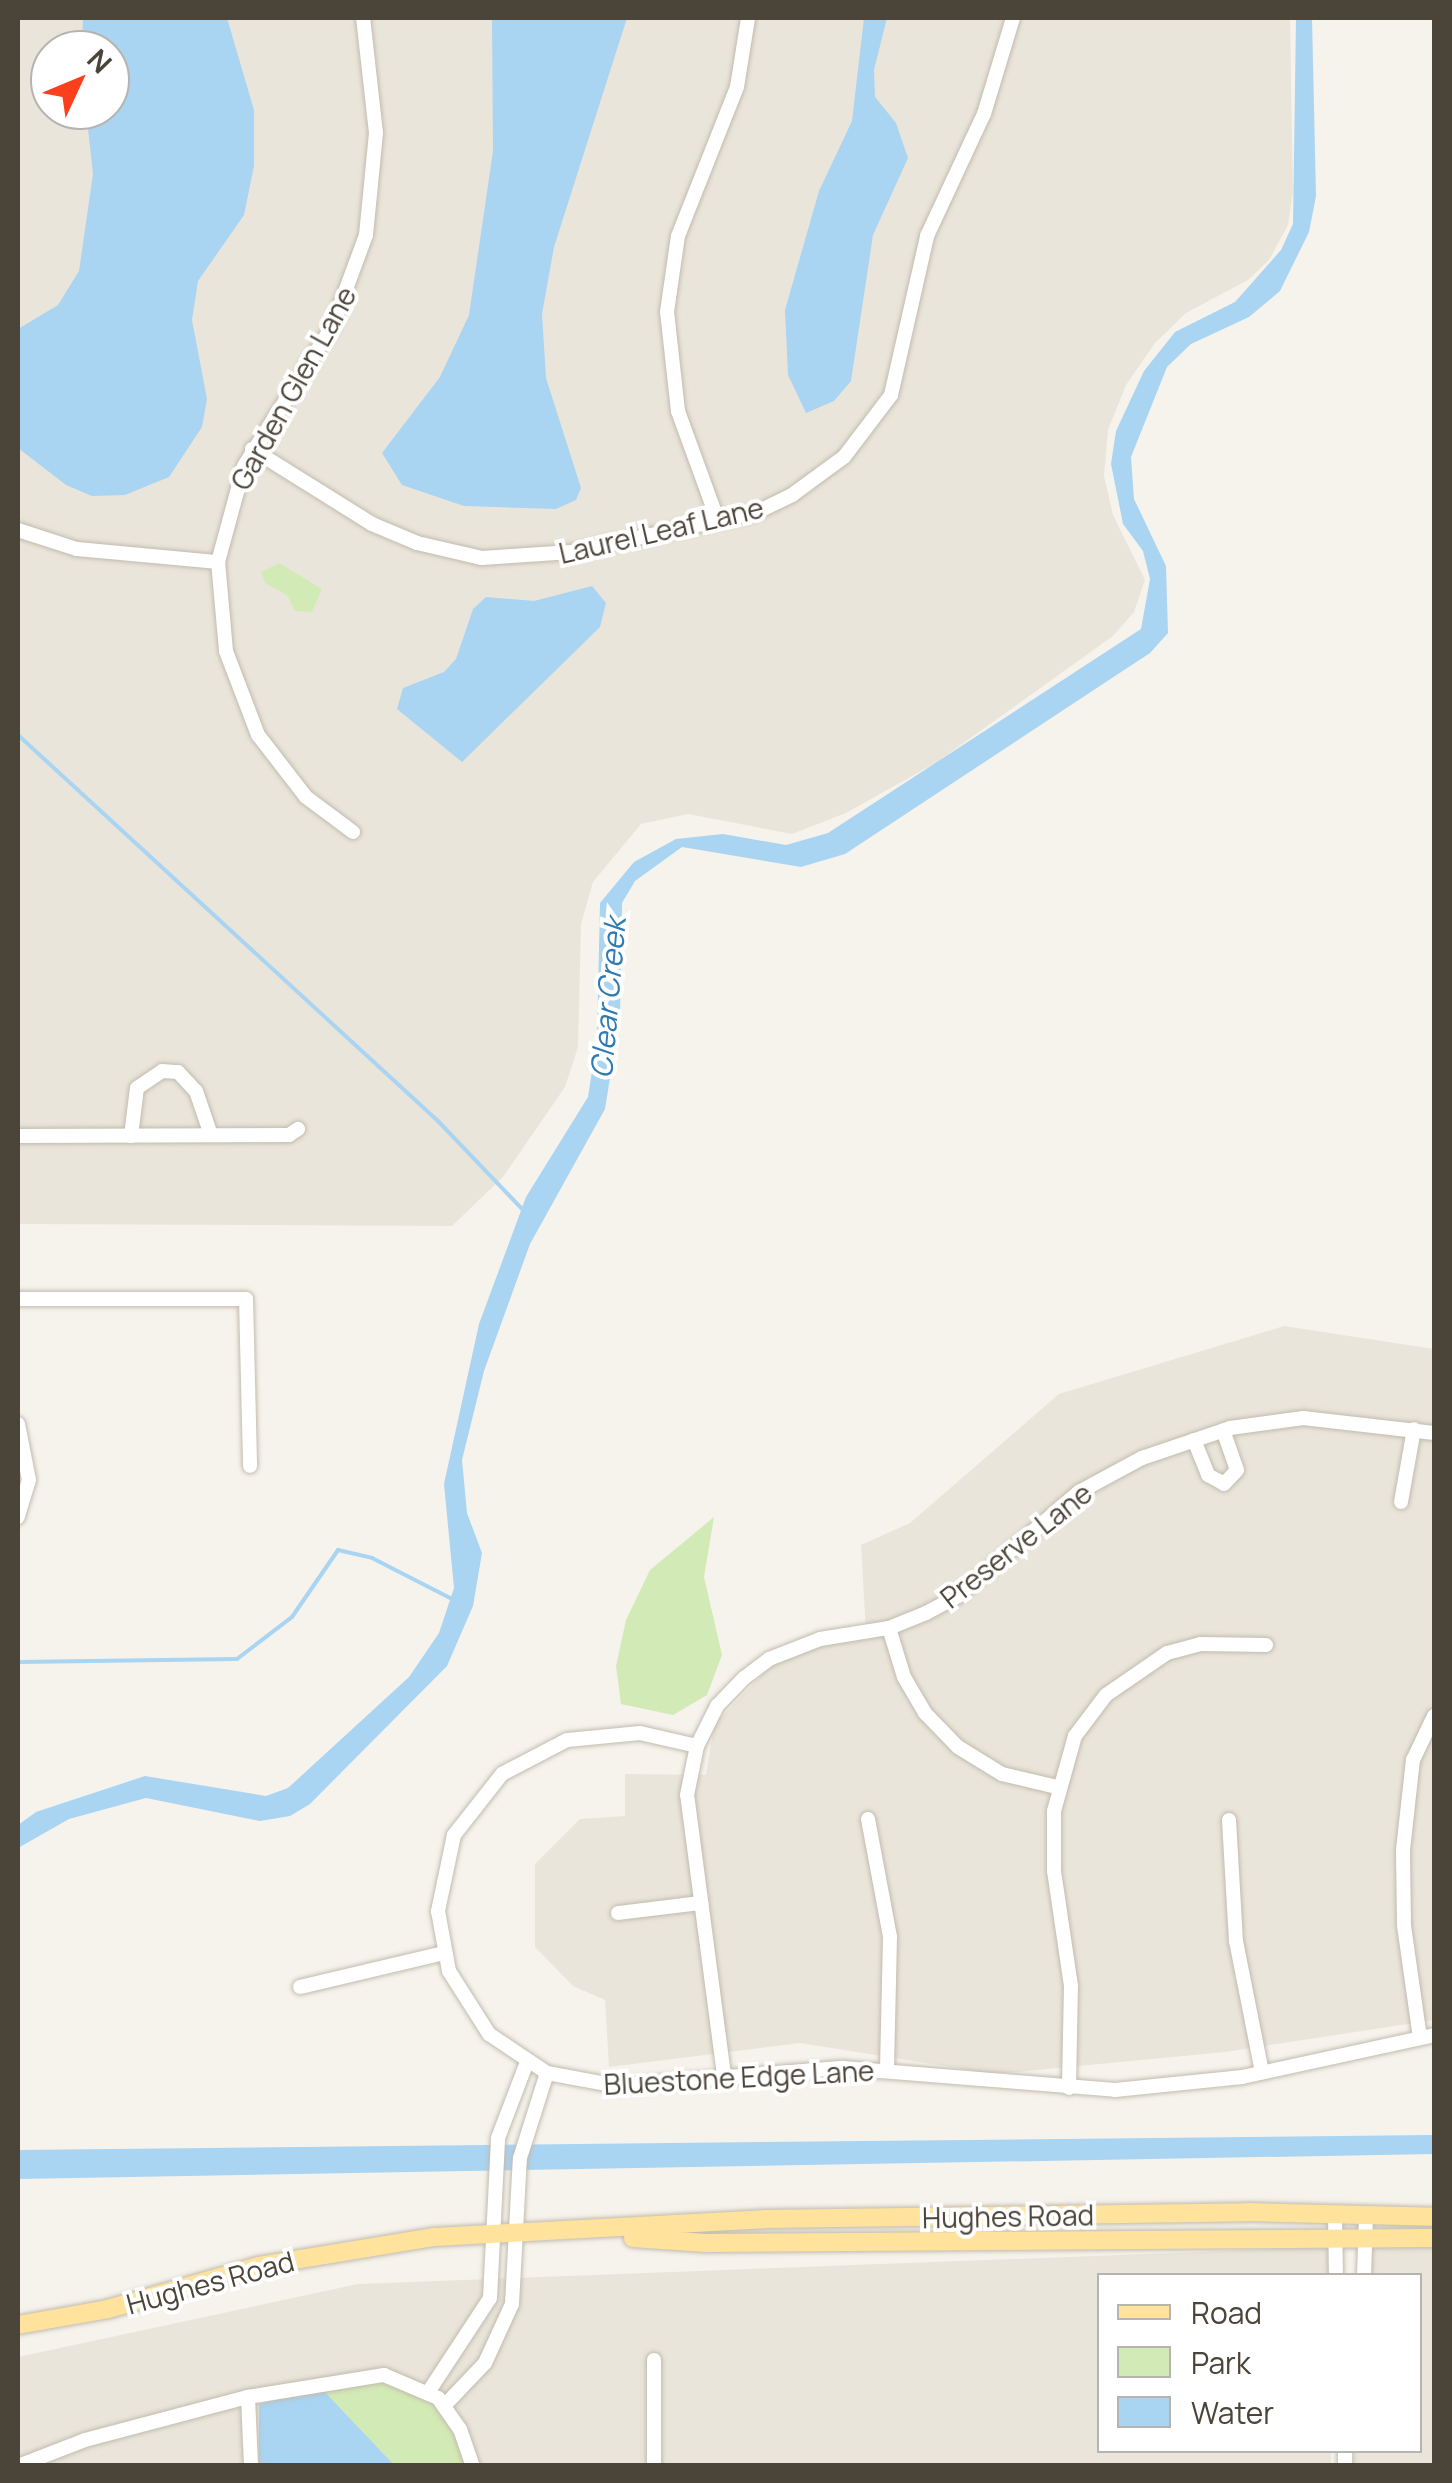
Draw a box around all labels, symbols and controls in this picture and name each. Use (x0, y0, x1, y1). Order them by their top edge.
north arrow (30, 30, 130, 130)
text: N (79, 40, 121, 81)
street label: Garden Glen Lane (223, 281, 363, 495)
street label: Laurel Leaf Lane (555, 490, 767, 570)
water label: Clear Creek (583, 916, 633, 1080)
street label: Preserve Lane (934, 1476, 1098, 1614)
street label: Bluestone Edge Lane (603, 2053, 875, 2101)
street label: Hughes Road (922, 2198, 1094, 2234)
street label: Hughes Road (123, 2244, 297, 2320)
legend (1097, 2273, 1422, 2453)
text: Road (1191, 2292, 1262, 2333)
text: Park (1191, 2342, 1251, 2383)
text: Water (1191, 2392, 1274, 2433)

